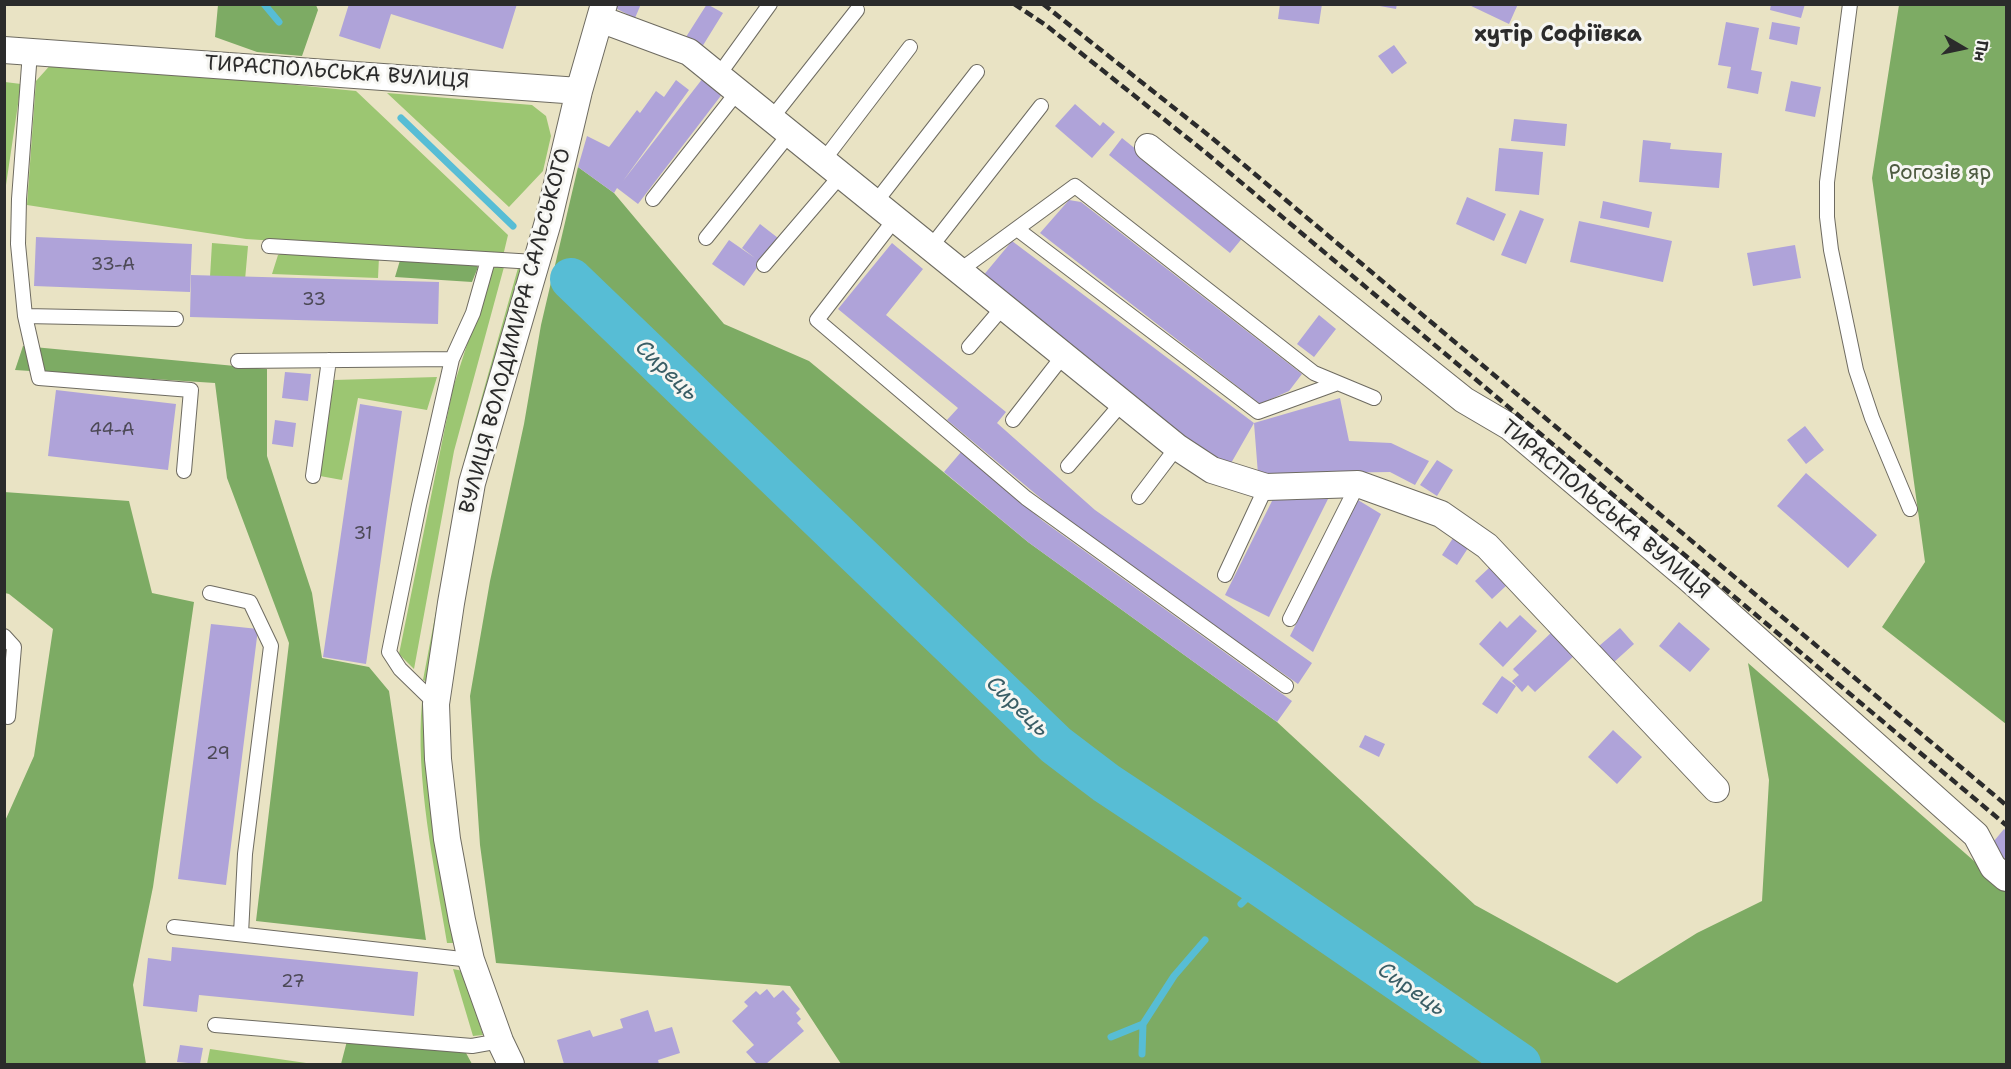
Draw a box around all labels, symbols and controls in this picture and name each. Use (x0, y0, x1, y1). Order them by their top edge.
north arrow (1933, 18, 1993, 78)
district label: хутір Софіївка (1474, 22, 1642, 48)
text: Пн (1969, 39, 1993, 63)
street label: ТИРАСПОЛЬСЬКА ВУЛИЦЯ (204, 51, 470, 95)
street label: ВУЛИЦЯ ВОЛОДИМИРА САЛЬСЬКОГО (455, 146, 577, 516)
park label: Рогозів яр (1889, 161, 1991, 187)
house number: 33-А (91, 254, 135, 276)
house number: 33 (302, 289, 326, 311)
water label: Сирець (629, 335, 703, 407)
street label: ТИРАСПОЛЬСЬКА ВУЛИЦЯ (1495, 415, 1715, 605)
house number: 44-А (89, 419, 135, 441)
house number: 31 (353, 523, 373, 545)
water label: Сирець (980, 671, 1054, 743)
house number: 29 (206, 743, 230, 765)
water label: Сирець (1372, 957, 1450, 1023)
house number: 27 (281, 971, 305, 993)

